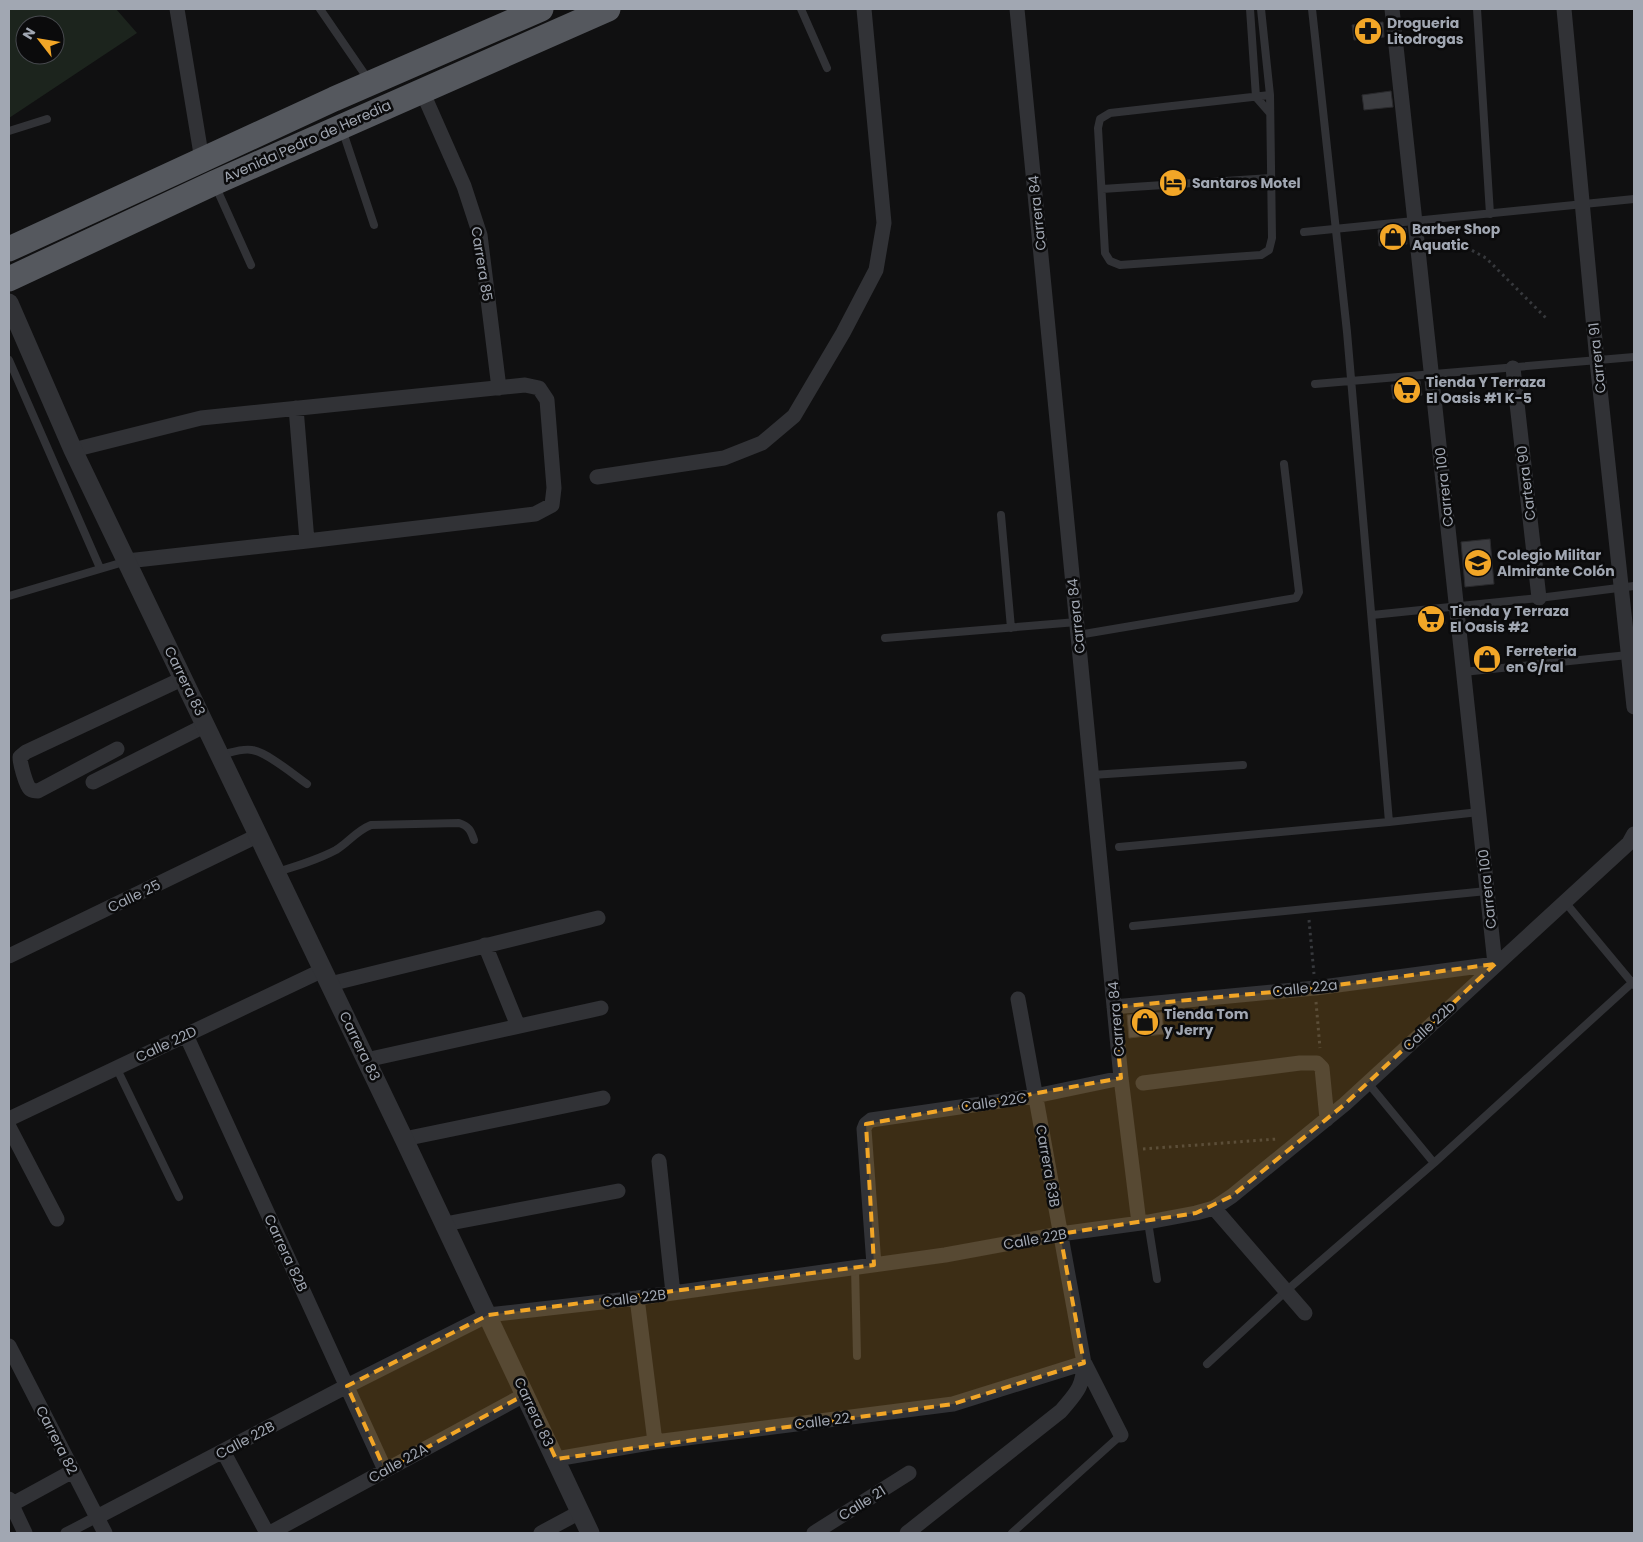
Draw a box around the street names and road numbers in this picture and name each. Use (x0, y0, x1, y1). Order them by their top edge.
street label: Avenida Pedro de Heredia (220, 95, 394, 187)
street label: Carrera 84 (1023, 174, 1051, 252)
street label: Carrera 85 (466, 225, 498, 303)
street label: Carrera 91 (1583, 322, 1611, 394)
street label: Cartera 90 (1511, 444, 1541, 522)
street label: Carrera 100 (1430, 446, 1458, 528)
street label: Carrera 84 (1062, 577, 1090, 655)
street label: Carrera 83 (160, 643, 210, 719)
street label: Carrera 100 (1473, 848, 1501, 930)
street label: Calle 25 (104, 875, 164, 917)
street label: Calle 22a (1272, 975, 1338, 1001)
street label: Carrera 84 (1103, 980, 1129, 1057)
street label: Calle 22b (1398, 996, 1460, 1056)
street label: Carrera 83 (335, 1008, 385, 1084)
street label: Calle 22D (132, 1021, 200, 1067)
street label: Calle 22C (960, 1087, 1028, 1117)
street label: Carrera 83B (1031, 1123, 1065, 1209)
street label: Carrera 82B (259, 1211, 313, 1295)
street label: Calle 22B (1002, 1224, 1068, 1254)
street label: Calle 22B (601, 1284, 667, 1312)
street label: Carrera 83 (509, 1374, 559, 1450)
street label: Carrera 82 (31, 1402, 83, 1478)
street label: Calle 22 (793, 1408, 851, 1434)
street label: Calle 22B (212, 1416, 278, 1464)
street label: Calle 22A (365, 1438, 431, 1488)
street label: Calle 21 (835, 1481, 889, 1525)

